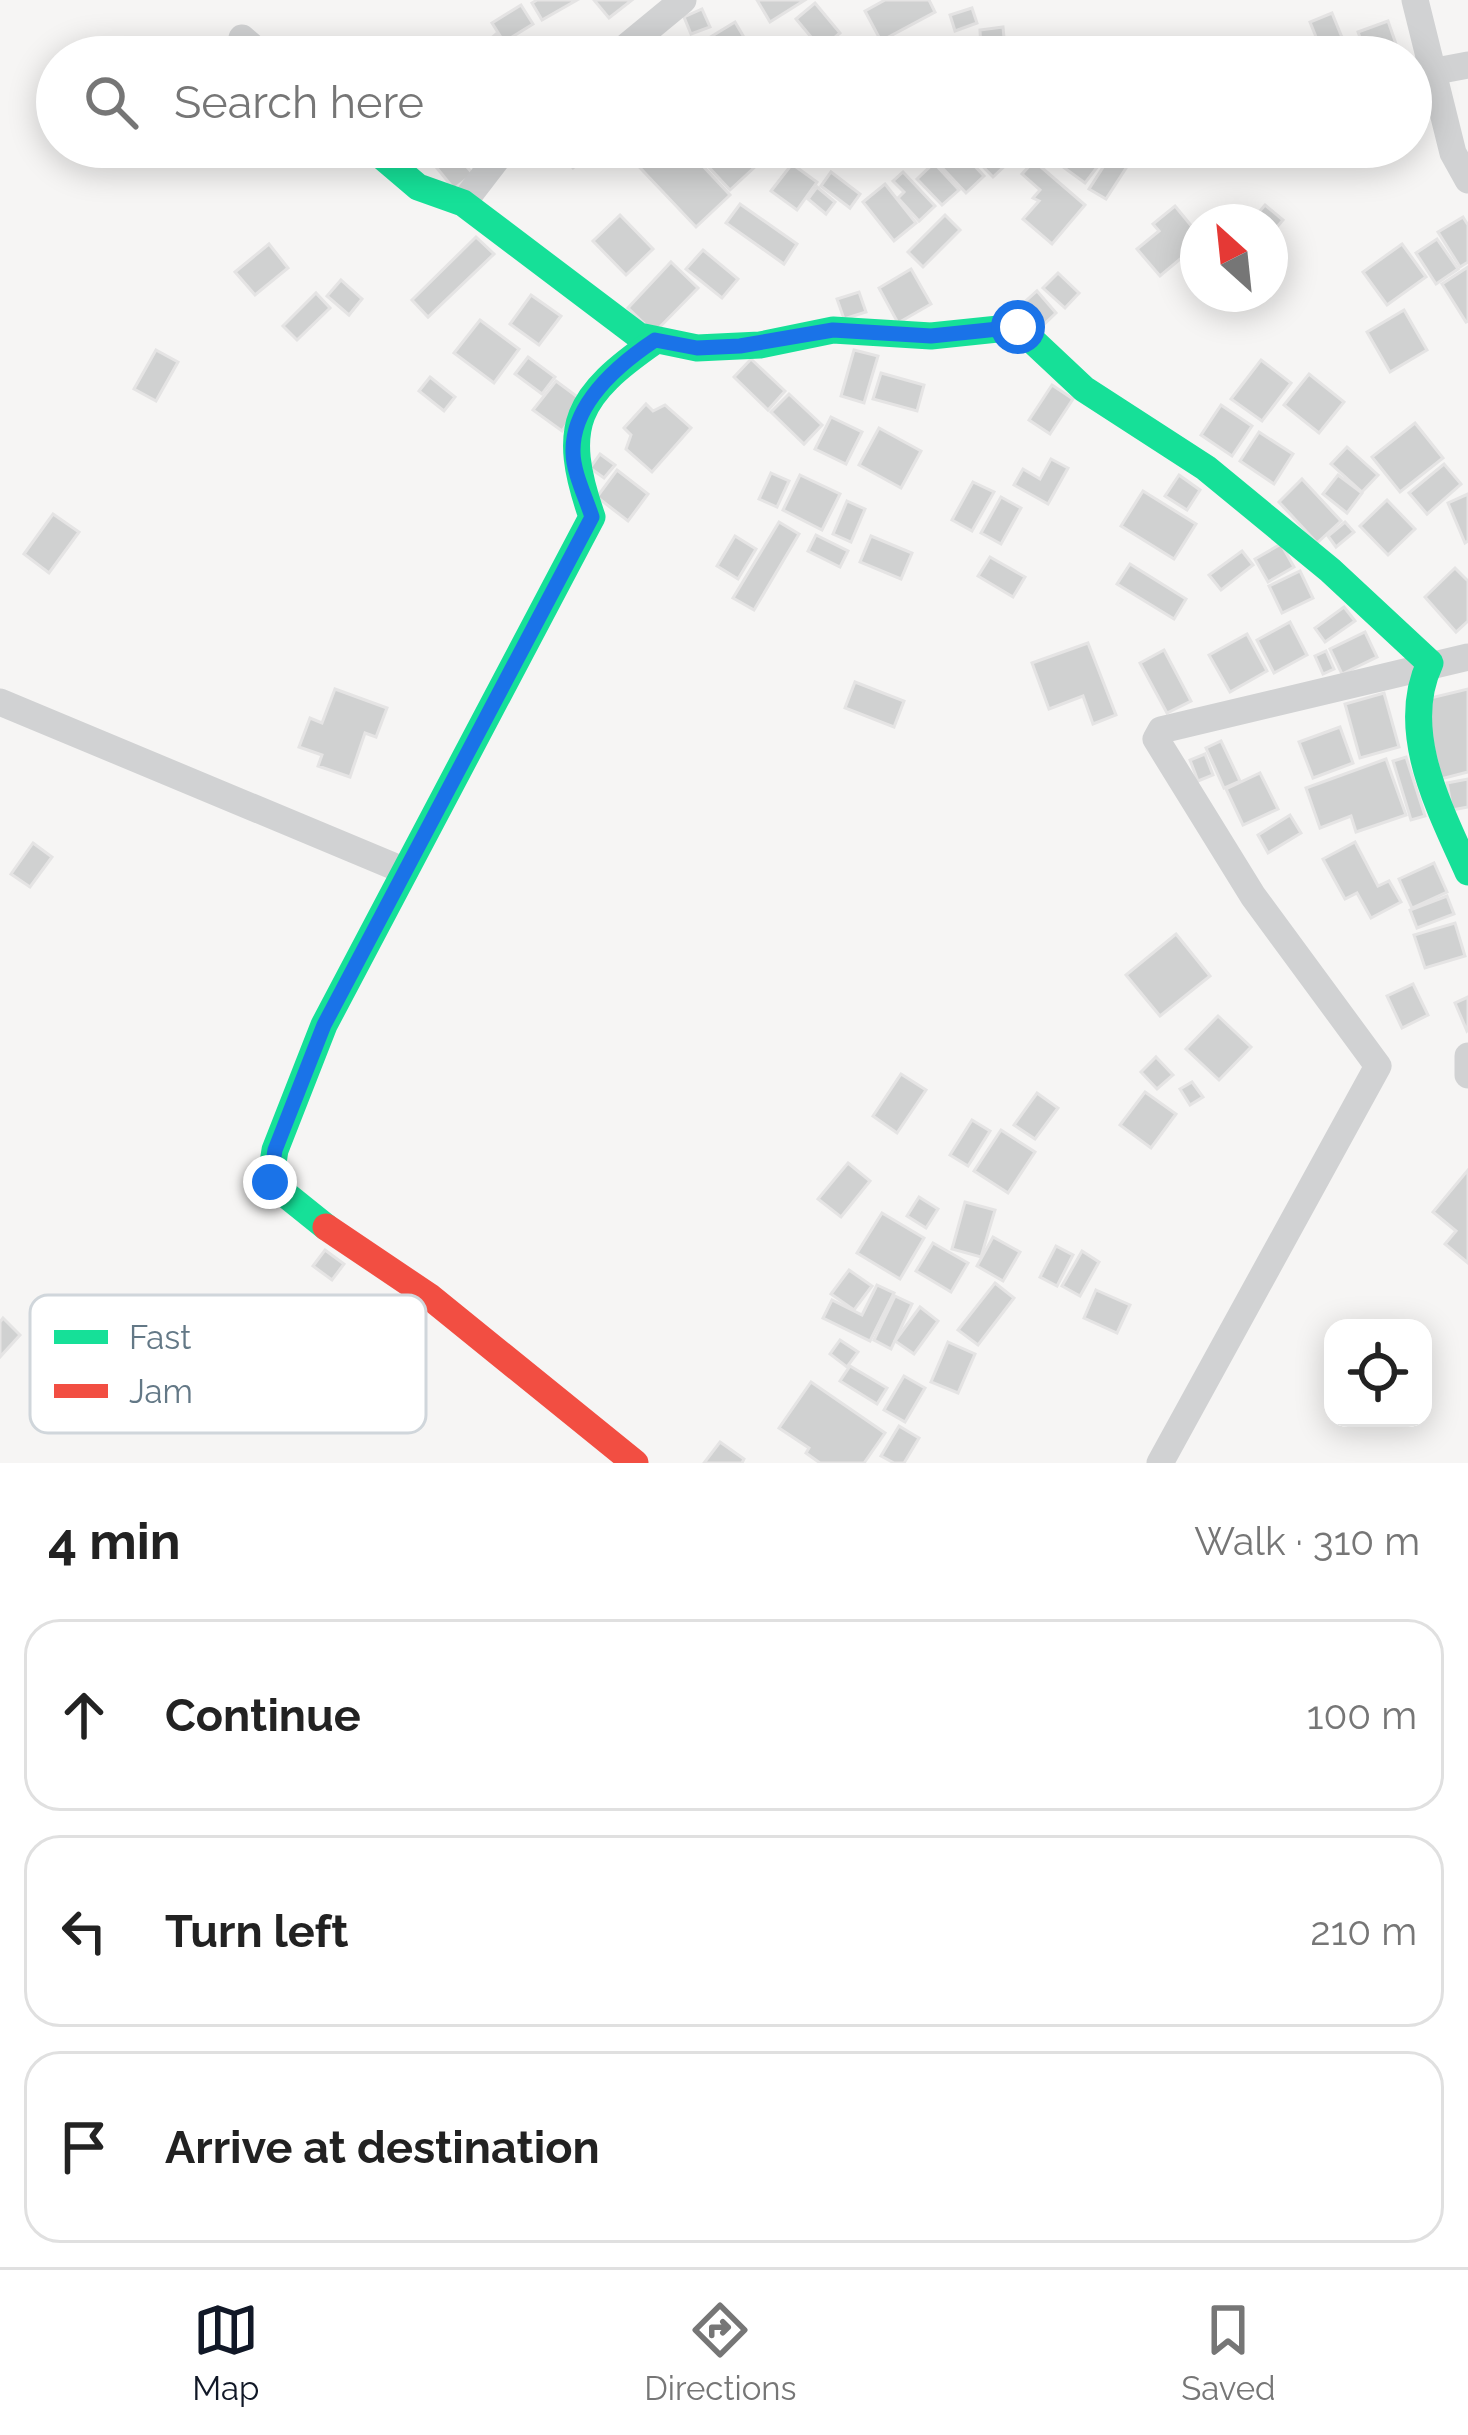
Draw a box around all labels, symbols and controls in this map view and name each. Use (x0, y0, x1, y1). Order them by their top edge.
search box (36, 36, 1432, 168)
icon: search (78, 69, 144, 135)
text: Search here (174, 76, 424, 129)
north arrow (1180, 204, 1288, 312)
route start (991, 300, 1045, 354)
route end (243, 1155, 297, 1209)
legend (30, 1295, 426, 1433)
text: Fast (129, 1318, 191, 1357)
map controls (1324, 1319, 1432, 1427)
button: locate (1324, 1319, 1432, 1427)
text: Jam (129, 1372, 193, 1411)
text: 4 min (48, 1511, 181, 1571)
text: Walk · 310 m (1194, 1518, 1420, 1564)
icon: ahead (51, 1682, 117, 1748)
text: Continue (165, 1689, 361, 1742)
text: 100 m (1307, 1692, 1417, 1738)
icon: left (51, 1898, 117, 1964)
text: Turn left (165, 1905, 348, 1958)
text: 210 m (1310, 1908, 1417, 1954)
icon: arrive (51, 2114, 117, 2180)
text: Arrive at destination (165, 2121, 600, 2174)
tab: Map (192, 2297, 259, 2408)
tab: Directions (644, 2297, 797, 2408)
tab: Saved (1181, 2297, 1276, 2408)

